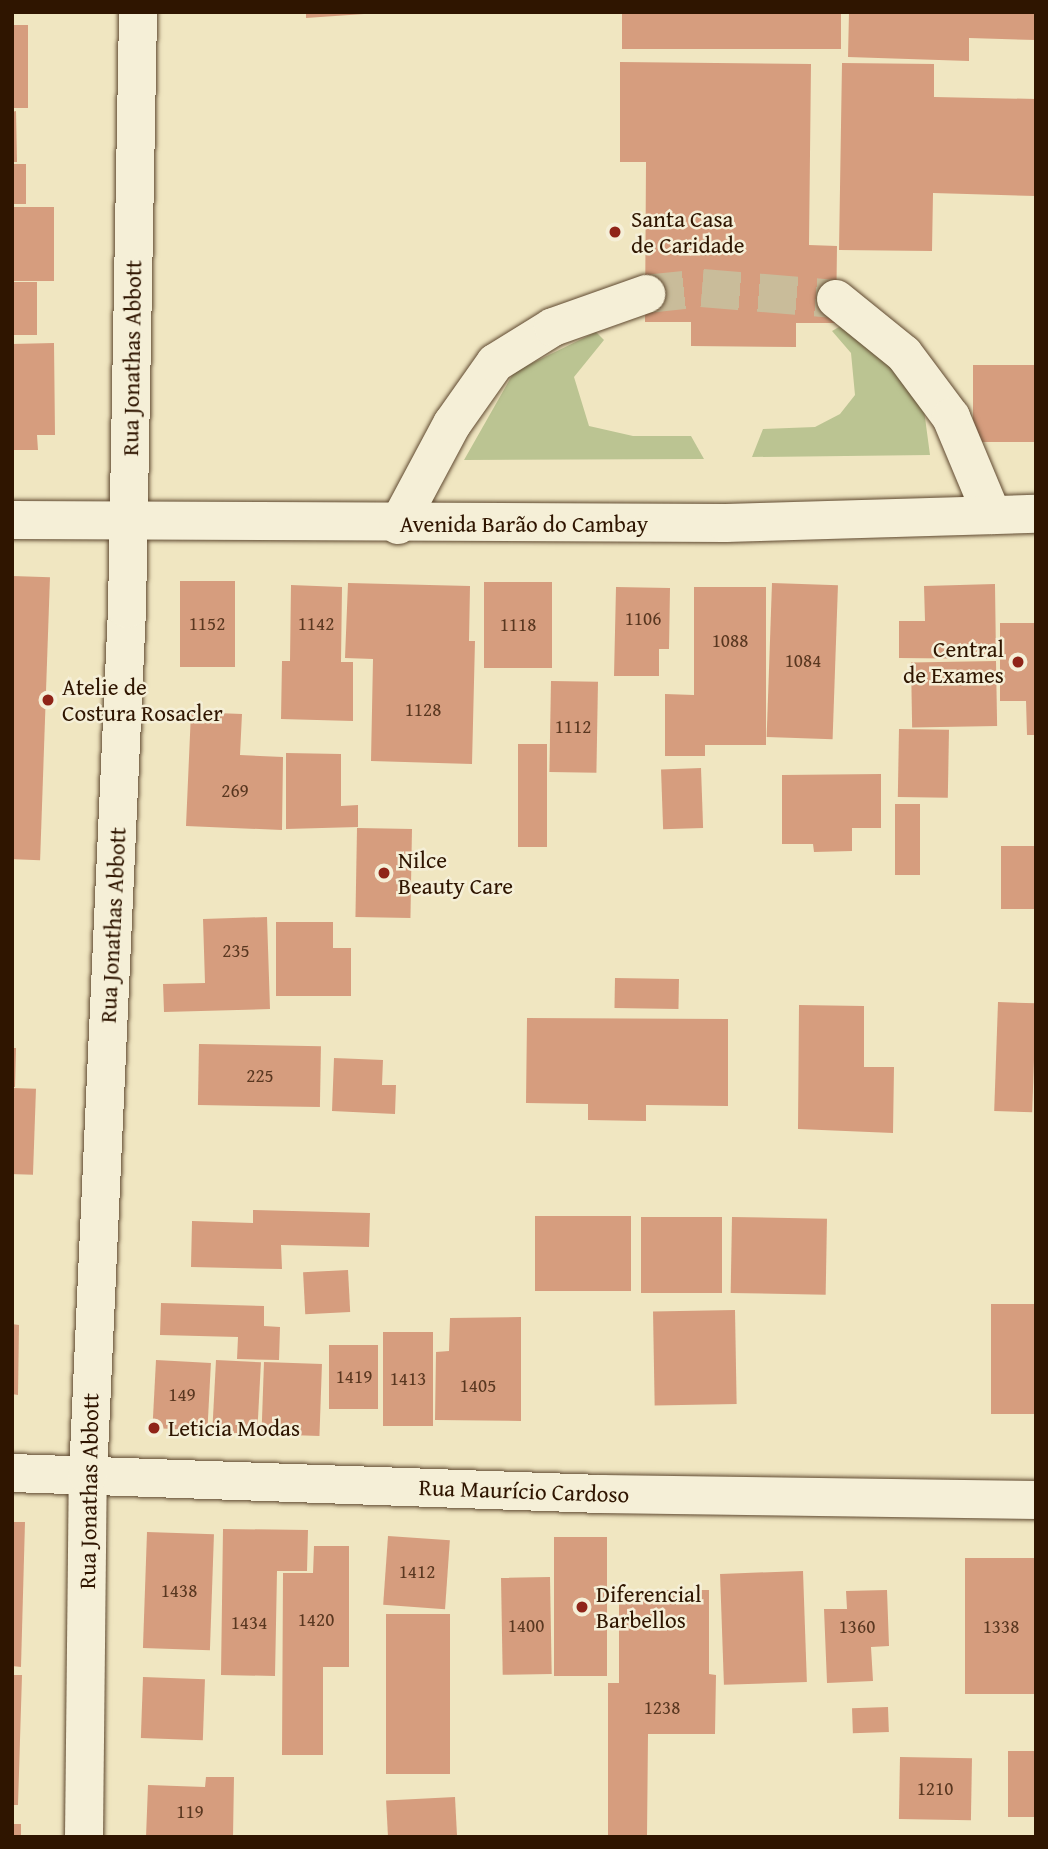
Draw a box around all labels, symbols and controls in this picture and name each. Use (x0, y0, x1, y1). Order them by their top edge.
place label: Santa Casa de Caridade (631, 205, 745, 259)
marker: Santa Casa de Caridade (605, 222, 625, 242)
street label: Rua Jonathas Abbott (116, 260, 148, 456)
street label: Avenida Barão do Cambay (400, 510, 648, 538)
house number: 1106 (625, 608, 661, 630)
house number: 1152 (189, 613, 225, 635)
house number: 1142 (298, 613, 334, 635)
house number: 1118 (500, 614, 536, 636)
house number: 1088 (712, 630, 748, 652)
place label: Central de Exames (903, 635, 1004, 689)
house number: 1084 (785, 650, 821, 672)
marker: Central de Exames (1010, 654, 1026, 670)
place label: Atelie de Costura Rosacler (62, 673, 223, 727)
marker: Atelie de Costura Rosacler (40, 692, 56, 708)
house number: 1128 (405, 699, 441, 721)
house number: 1112 (555, 716, 591, 738)
house number: 269 (221, 780, 249, 802)
street label: Rua Jonathas Abbott (94, 826, 132, 1024)
place label: Nilce Beauty Care (398, 846, 513, 900)
marker: Nilce Beauty Care (376, 865, 392, 881)
house number: 235 (222, 940, 250, 962)
house number: 225 (246, 1065, 274, 1087)
house number: 1419 (336, 1366, 372, 1388)
house number: 1413 (390, 1368, 426, 1390)
house number: 1405 (460, 1375, 496, 1397)
house number: 149 (168, 1384, 196, 1406)
street label: Rua Jonathas Abbott (73, 1393, 105, 1589)
place label: Leticia Modas (168, 1414, 300, 1442)
marker: Leticia Modas (146, 1420, 162, 1436)
street label: Rua Maurício Cardoso (418, 1474, 630, 1508)
house number: 1412 (399, 1561, 435, 1583)
house number: 1438 (161, 1580, 197, 1602)
place label: Diferencial Barbellos (596, 1580, 701, 1634)
marker: Diferencial Barbellos (574, 1599, 590, 1615)
house number: 1420 (298, 1609, 334, 1631)
house number: 1434 (231, 1612, 267, 1634)
house number: 1400 (508, 1615, 544, 1637)
house number: 1360 (839, 1616, 875, 1638)
house number: 1338 (983, 1616, 1019, 1638)
house number: 1238 (644, 1697, 680, 1719)
house number: 1210 (917, 1778, 953, 1800)
house number: 119 (176, 1801, 204, 1823)

